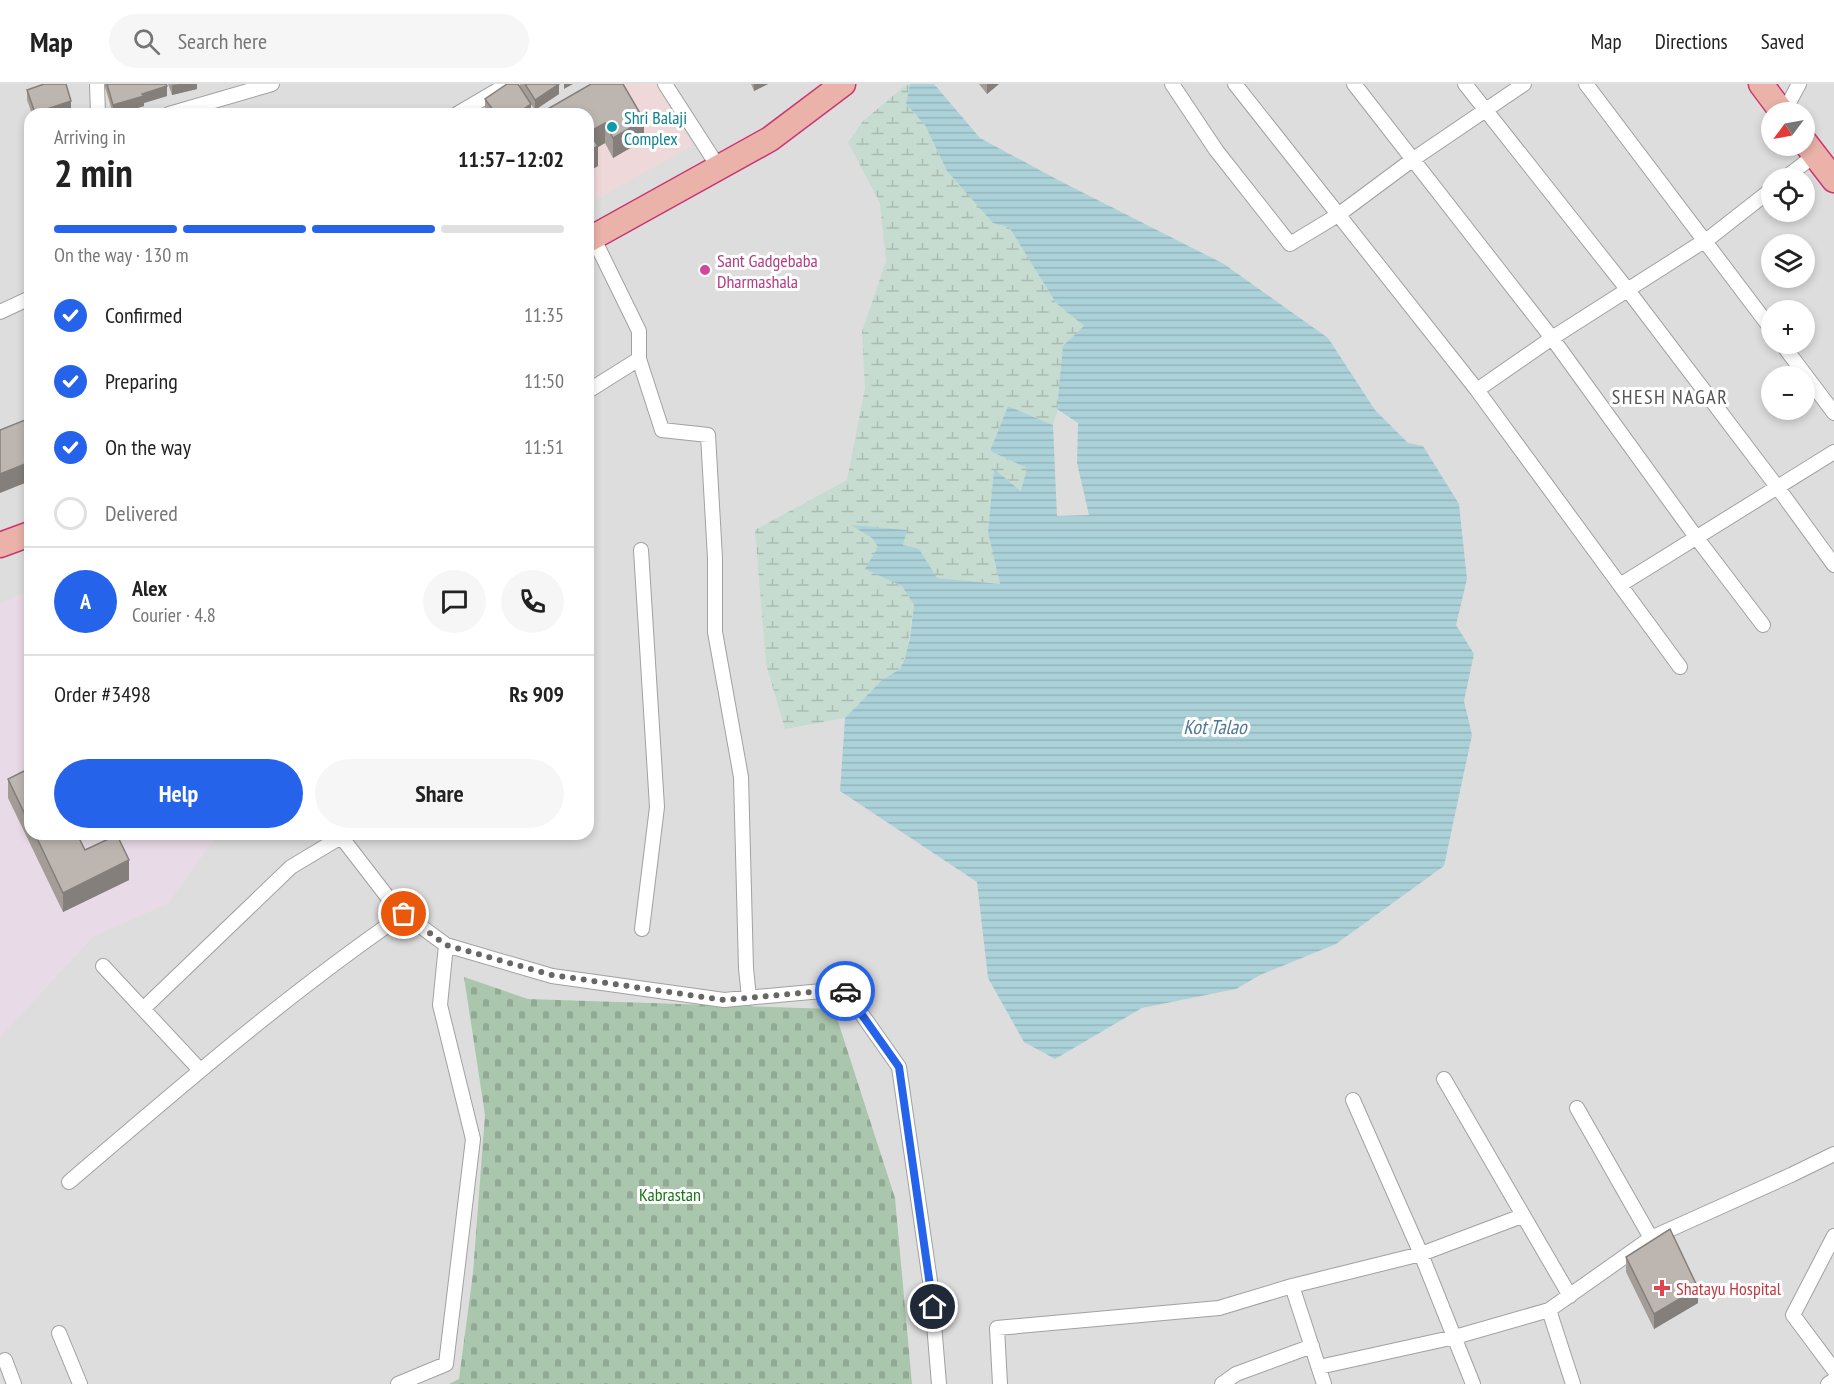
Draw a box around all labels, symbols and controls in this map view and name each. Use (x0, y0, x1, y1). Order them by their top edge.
search box (109, 14, 529, 68)
text: Map (30, 23, 73, 60)
icon: search (130, 25, 163, 58)
text: Search here (178, 27, 267, 55)
text: Map (1591, 28, 1622, 55)
text: Directions (1655, 28, 1728, 55)
text: Saved (1761, 28, 1804, 55)
north arrow (1761, 102, 1815, 156)
map controls (1761, 102, 1815, 420)
place label: Shri Balaji Complex (624, 106, 687, 150)
marker: Shri Balaji Complex (605, 120, 619, 134)
text: Arriving in (54, 124, 126, 150)
text: 11:57–12:02 (458, 145, 564, 173)
text: 2 min (54, 147, 133, 198)
button: locate (1761, 168, 1815, 222)
button: layers (1761, 234, 1815, 288)
text: On the way · 130 m (54, 242, 189, 268)
place label: Sant Gadgebaba Dharmashala (717, 249, 818, 293)
marker: Sant Gadgebaba Dharmashala (698, 263, 712, 277)
icon: check (54, 299, 87, 332)
button: + (1761, 300, 1815, 354)
text: Confirmed (105, 301, 182, 329)
text: 11:35 (524, 302, 564, 328)
icon: check (54, 365, 87, 398)
button: − (1761, 366, 1815, 420)
text: Preparing (105, 367, 178, 395)
text: 11:50 (524, 368, 564, 394)
district label: SHESH NAGAR (1612, 384, 1728, 410)
icon: check (54, 431, 87, 464)
text: On the way (105, 433, 191, 461)
text: 11:51 (524, 434, 564, 460)
text: Delivered (105, 499, 178, 527)
button: chat (423, 570, 486, 633)
button: phone (501, 570, 564, 633)
text: Alex (132, 574, 167, 602)
text: A (80, 587, 91, 615)
text: Courier · 4.8 (132, 602, 216, 628)
text: Order #3498 (54, 680, 151, 708)
text: Rs 909 (509, 680, 564, 708)
water label: Kot Talao (1183, 714, 1248, 740)
button: Help (54, 759, 303, 828)
button: Share (315, 759, 564, 828)
pin (378, 888, 429, 939)
icon: bag (387, 897, 420, 930)
courier (815, 961, 875, 1021)
icon: car (829, 975, 862, 1008)
park label: Kabrastan (639, 1183, 701, 1206)
place label: Shatayu Hospital (1676, 1277, 1782, 1300)
marker: Shatayu Hospital (1653, 1279, 1671, 1297)
pin (907, 1281, 958, 1332)
icon: home (916, 1290, 949, 1323)

